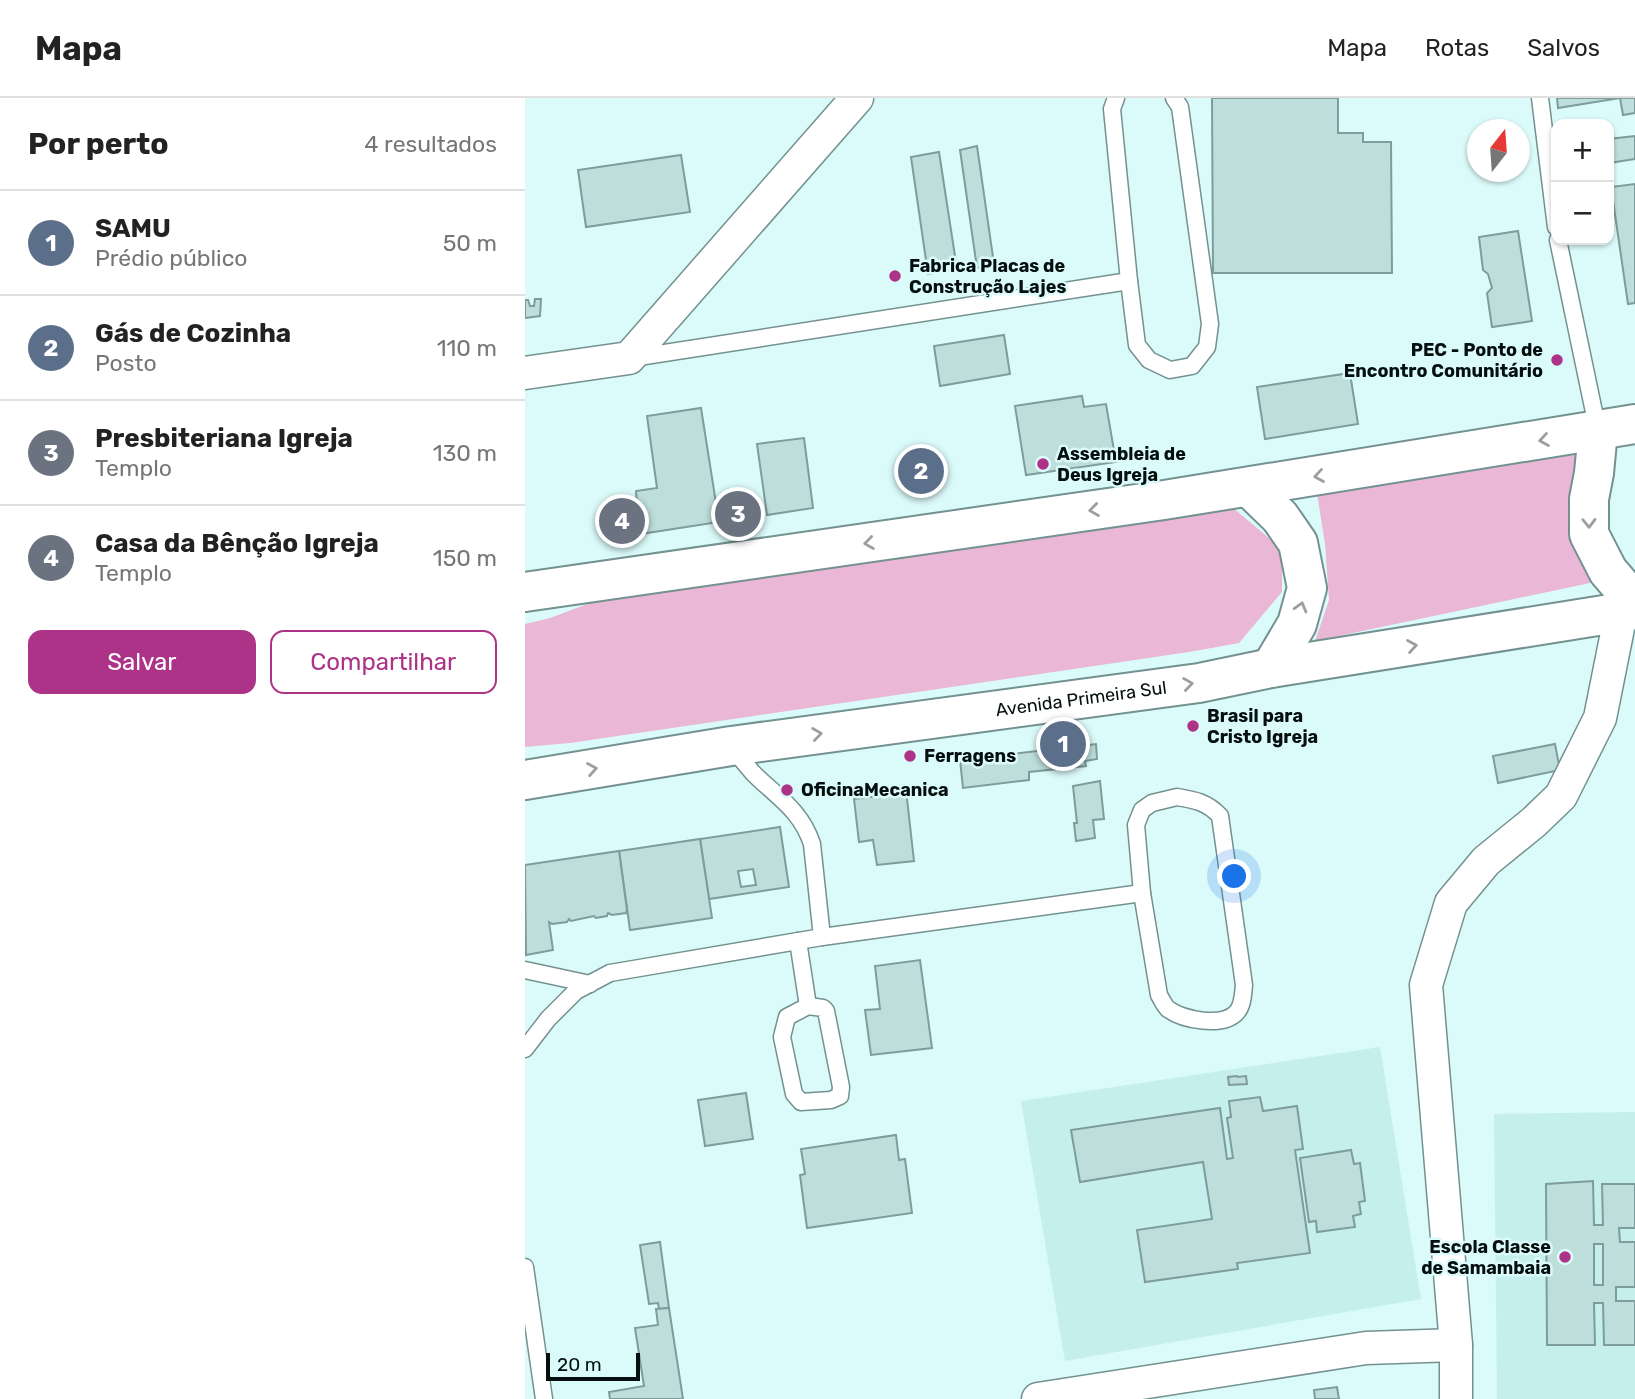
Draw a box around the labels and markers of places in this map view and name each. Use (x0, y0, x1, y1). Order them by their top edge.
place label: Fabrica Placas de Construção Lajes (909, 255, 1066, 298)
marker: Fabrica Placas de Construção Lajes (887, 268, 903, 284)
place label: PEC - Ponto de Encontro Comunitário (1344, 339, 1543, 382)
marker: PEC - Ponto de Encontro Comunitário (1549, 352, 1565, 368)
place label: Assembleia de Deus Igreja (1057, 443, 1186, 486)
pin: 2 (898, 445, 944, 497)
marker: Assembleia de Deus Igreja (1035, 456, 1051, 472)
pin: 3 (715, 488, 761, 540)
pin: 4 (599, 495, 645, 547)
place label: Brasil para Cristo Igreja (1207, 705, 1318, 748)
pin: 1 (1040, 718, 1086, 770)
marker: Brasil para Cristo Igreja (1185, 718, 1201, 734)
place label: Ferragens (924, 745, 1016, 767)
marker: Ferragens (902, 748, 918, 764)
place label: OficinaMecanica (801, 779, 949, 801)
marker: OficinaMecanica (779, 782, 795, 798)
place label: Escola Classe de Samambaia (1421, 1236, 1551, 1279)
marker: Escola Classe de Samambaia (1557, 1249, 1573, 1265)

